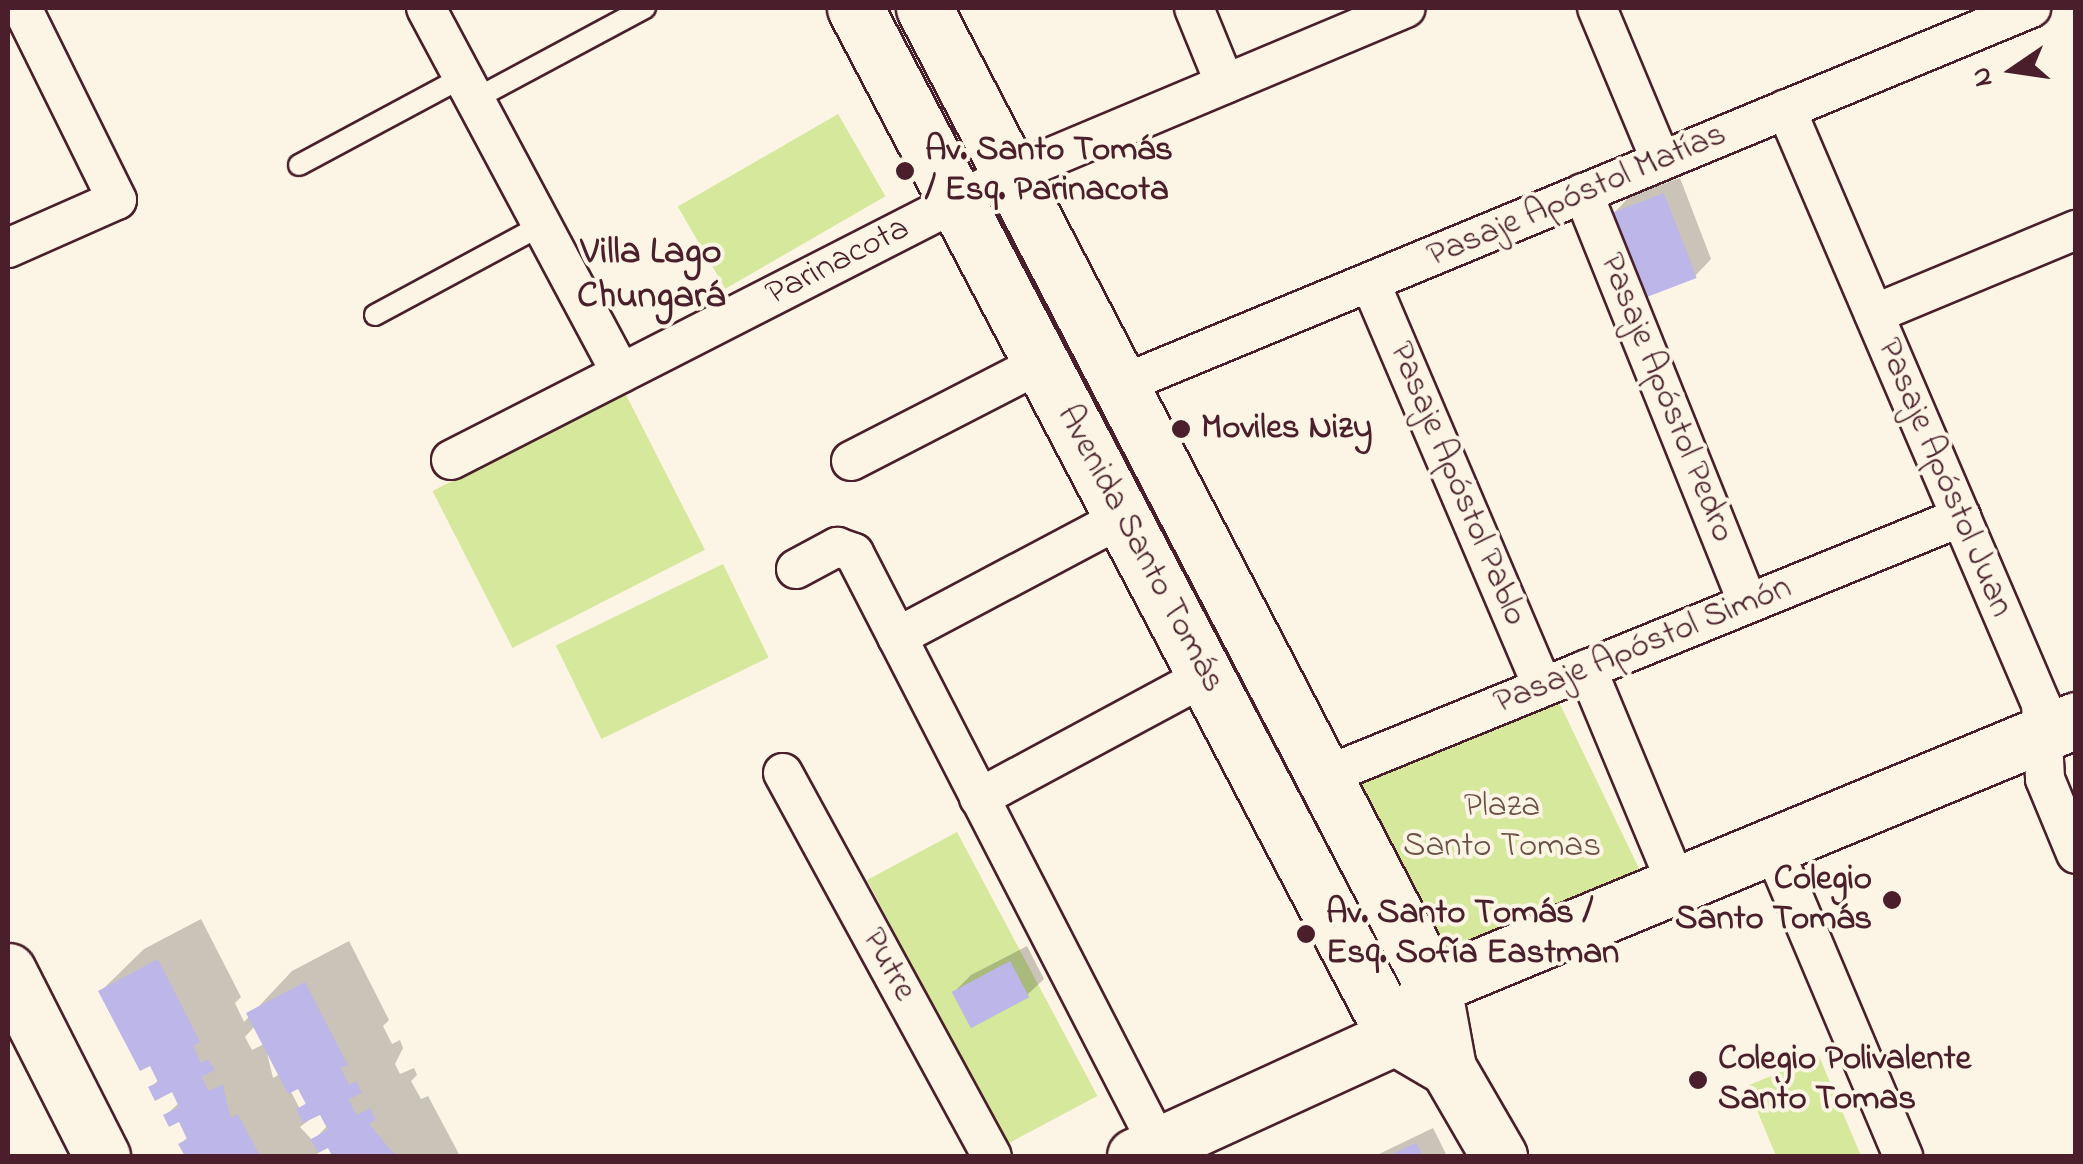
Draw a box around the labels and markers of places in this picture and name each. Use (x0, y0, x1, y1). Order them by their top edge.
place label: Av. Santo Tomás / Esq. Parinacota (925, 130, 1173, 212)
marker: Av. Santo Tomás / Esq. Parinacota (894, 160, 916, 182)
place label: Moviles Nizy (1201, 408, 1372, 450)
marker: Moviles Nizy (1170, 418, 1192, 440)
place label: Colegio Santo Tomás (1675, 859, 1872, 941)
marker: Colegio Santo Tomás (1881, 889, 1903, 911)
place label: Av. Santo Tomás / Esq. Sofía Eastman (1326, 893, 1619, 975)
marker: Av. Santo Tomás / Esq. Sofía Eastman (1295, 923, 1317, 945)
place label: Colegio Polivalente Santo Tomas (1718, 1039, 1971, 1121)
marker: Colegio Polivalente Santo Tomas (1687, 1069, 1709, 1091)

